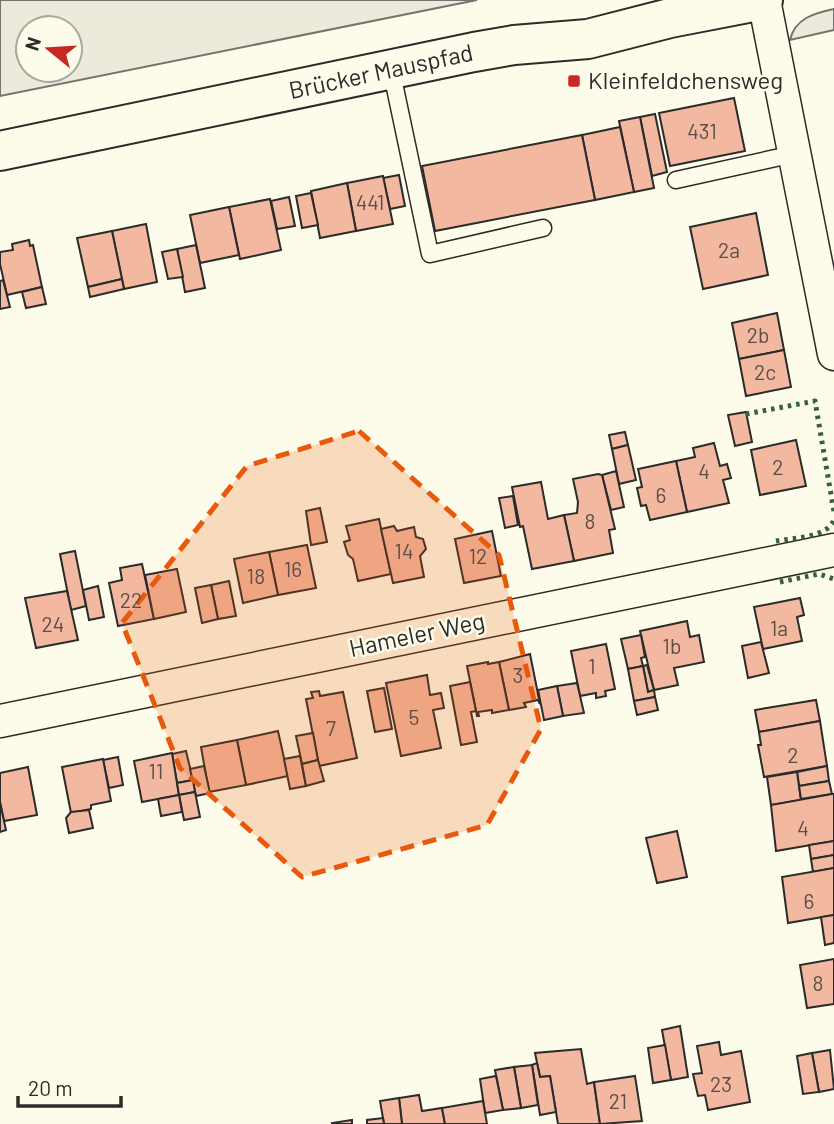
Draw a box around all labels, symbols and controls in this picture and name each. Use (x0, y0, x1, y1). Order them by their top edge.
north arrow (14, 14, 84, 84)
text: N (19, 34, 45, 53)
street label: Brücker Mauspfad (286, 37, 475, 104)
place label: Kleinfeldchensweg (588, 65, 783, 94)
marker: Kleinfeldchensweg (566, 73, 582, 89)
house number: 431 (687, 118, 717, 143)
house number: 441 (356, 189, 384, 214)
house number: 2a (718, 237, 740, 262)
house number: 2b (747, 322, 769, 347)
house number: 2c (754, 359, 776, 384)
house number: 2 (772, 454, 784, 479)
house number: 4 (698, 458, 710, 483)
house number: 6 (656, 482, 666, 507)
house number: 8 (585, 508, 595, 533)
house number: 14 (395, 538, 413, 563)
house number: 12 (469, 543, 487, 568)
house number: 16 (284, 556, 302, 581)
house number: 18 (247, 563, 265, 588)
house number: 22 (120, 587, 142, 612)
street label: Hameler Weg (346, 605, 487, 662)
house number: 24 (42, 611, 64, 636)
house number: 1a (770, 615, 788, 640)
house number: 1b (663, 633, 681, 658)
house number: 1 (588, 653, 596, 678)
house number: 3 (513, 662, 523, 687)
house number: 5 (409, 704, 419, 729)
house number: 7 (326, 715, 336, 740)
house number: 2 (787, 742, 799, 767)
house number: 11 (149, 758, 163, 783)
house number: 4 (797, 815, 809, 840)
house number: 6 (804, 888, 814, 913)
house number: 8 (813, 970, 823, 995)
scale bar (18, 1064, 121, 1108)
house number: 23 (710, 1071, 732, 1096)
text: 20 m (28, 1075, 73, 1100)
house number: 21 (609, 1088, 627, 1113)

